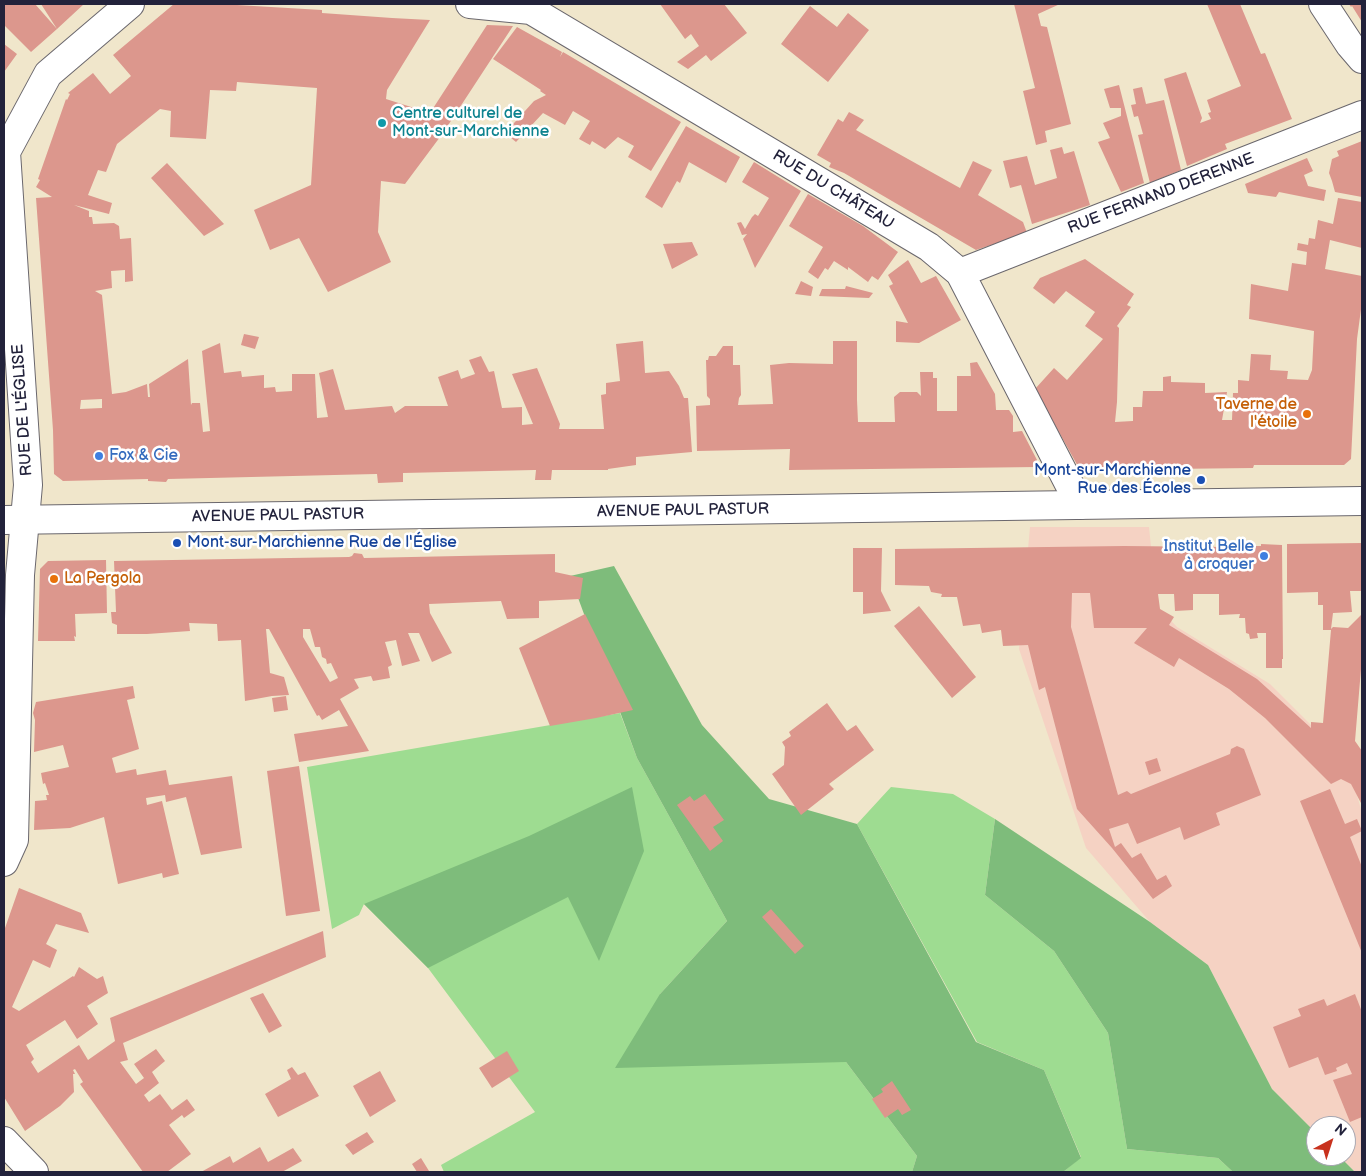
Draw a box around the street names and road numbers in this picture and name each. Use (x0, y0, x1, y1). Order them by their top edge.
street label: RUE DU CHÂTEAU (769, 146, 897, 234)
street label: RUE FERNAND DERENNE (1065, 150, 1257, 238)
street label: RUE DE L'ÉGLISE (9, 343, 37, 477)
street label: AVENUE PAUL PASTUR (597, 500, 769, 522)
street label: AVENUE PAUL PASTUR (192, 505, 364, 527)

